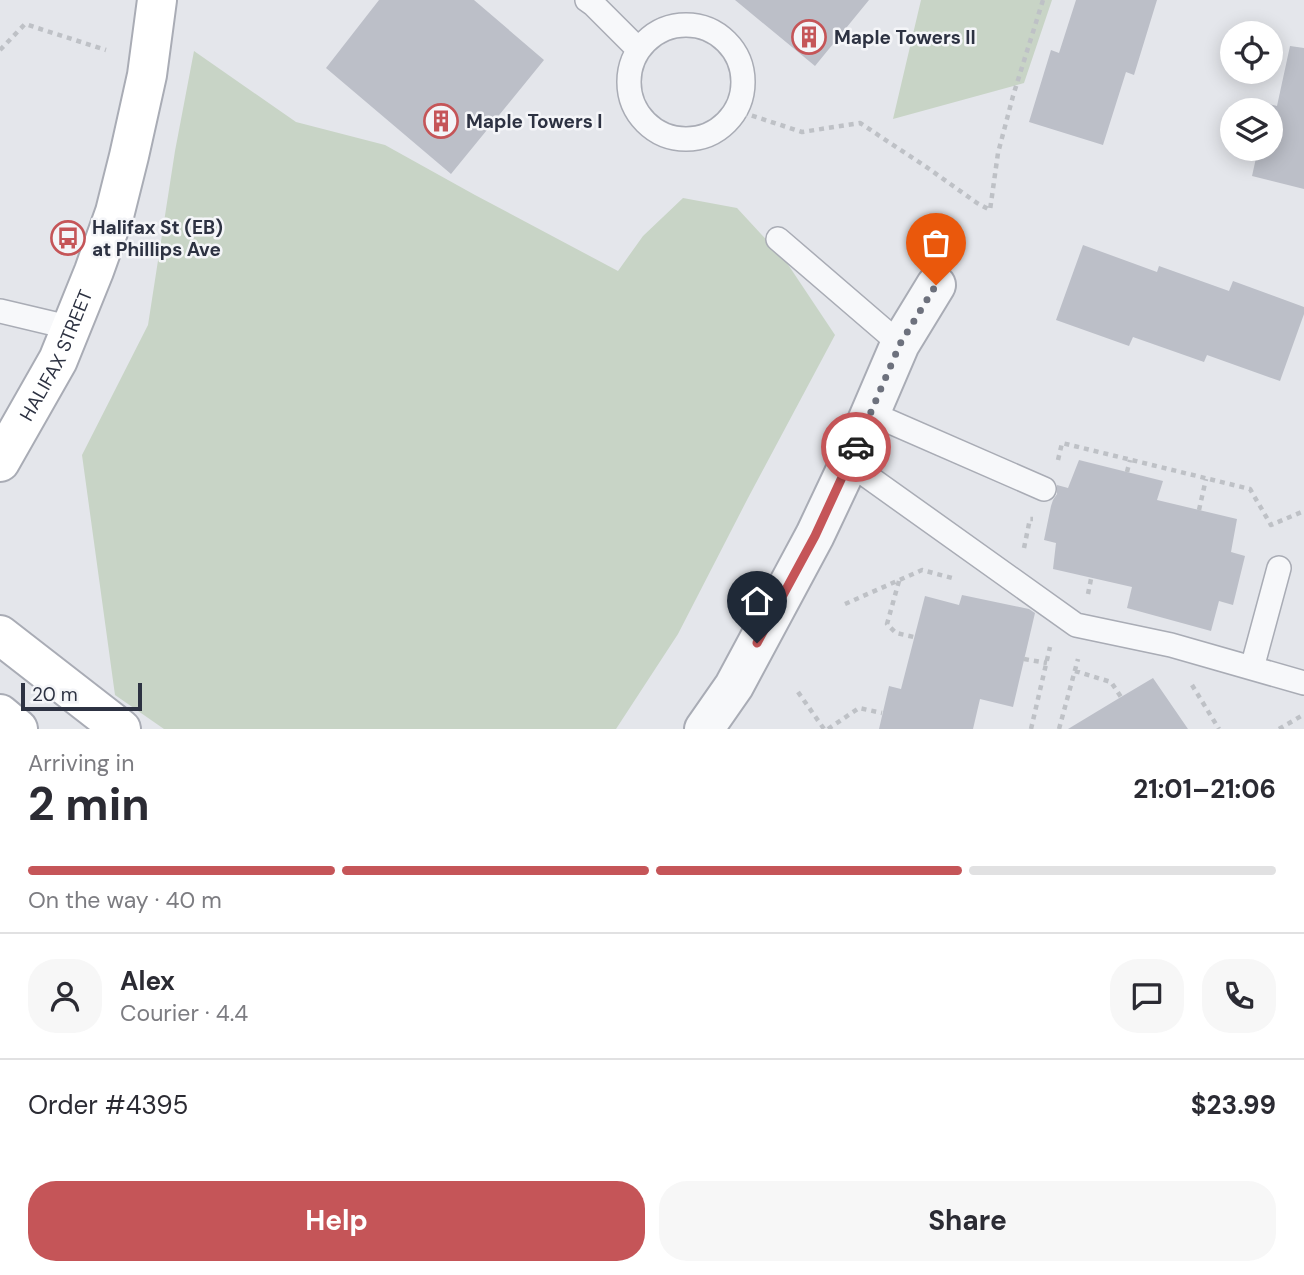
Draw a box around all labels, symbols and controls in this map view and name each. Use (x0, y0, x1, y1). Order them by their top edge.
building icon: Maple Towers II (790, 18, 828, 56)
map controls (1220, 21, 1283, 161)
button: locate (1220, 21, 1283, 84)
place label: Maple Towers II (834, 25, 976, 50)
button: layers (1220, 98, 1283, 161)
building icon: Maple Towers I (422, 102, 460, 140)
place label: Maple Towers I (466, 109, 603, 134)
pin (906, 213, 966, 285)
place label: Halifax St (EB) at Phillips Ave (92, 215, 223, 262)
bus stop icon: Halifax St (EB) at Phillips Ave (49, 219, 87, 257)
icon: bag (917, 224, 955, 262)
street label: HALIFAX STREET (14, 285, 98, 425)
courier (821, 412, 891, 482)
icon: car (837, 428, 875, 466)
pin (727, 571, 787, 643)
icon: home (738, 582, 776, 620)
scale bar (21, 680, 142, 712)
text: 20 m (32, 682, 78, 707)
text: Arriving in (28, 748, 134, 778)
text: 21:01–21:06 (1133, 772, 1276, 806)
text: 2 min (28, 774, 150, 834)
text: On the way · 40 m (28, 885, 222, 915)
button: person (28, 959, 102, 1033)
button: chat (1110, 959, 1184, 1033)
button: phone (1202, 959, 1276, 1033)
text: Alex (120, 964, 175, 998)
text: Courier · 4.4 (120, 998, 248, 1028)
text: Order #4395 (28, 1088, 188, 1122)
text: $23.99 (1191, 1088, 1276, 1122)
button: Help (28, 1181, 645, 1261)
button: Share (659, 1181, 1276, 1261)

